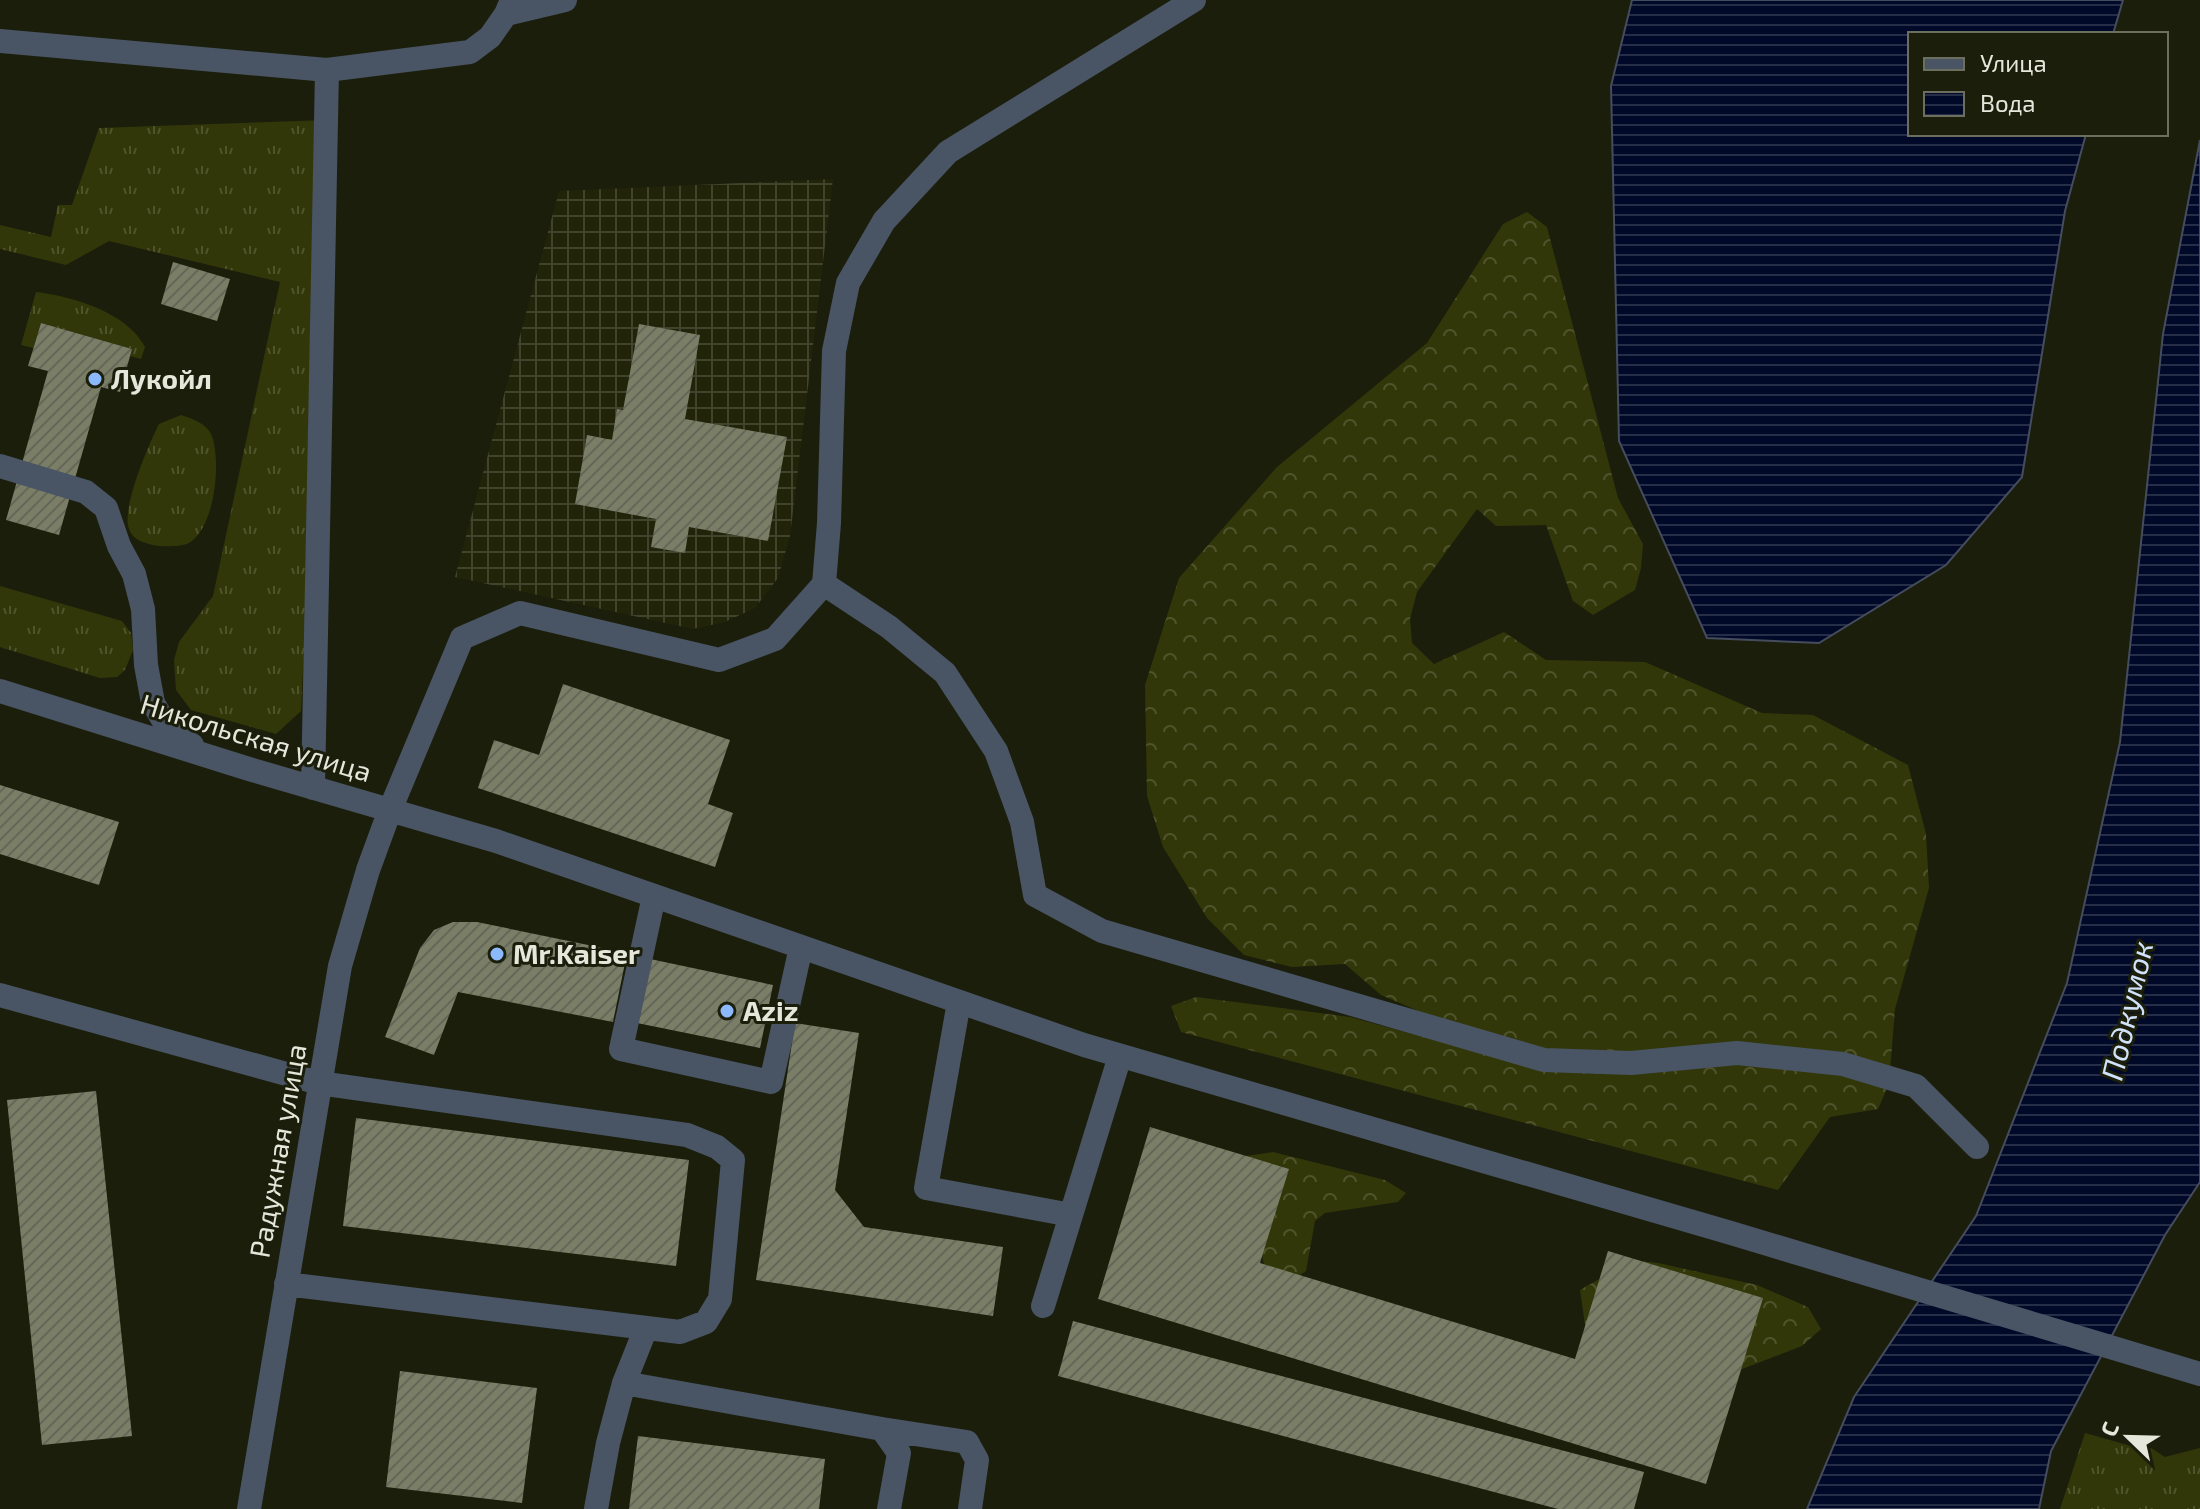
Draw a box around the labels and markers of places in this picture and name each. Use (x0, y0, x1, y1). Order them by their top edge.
place label: Лукойл (111, 361, 212, 395)
marker: Лукойл (86, 370, 104, 388)
place label: Mr.Kaiser (513, 936, 640, 970)
marker: Mr.Kaiser (488, 945, 506, 963)
place label: Aziz (743, 993, 798, 1027)
marker: Aziz (718, 1002, 736, 1020)

